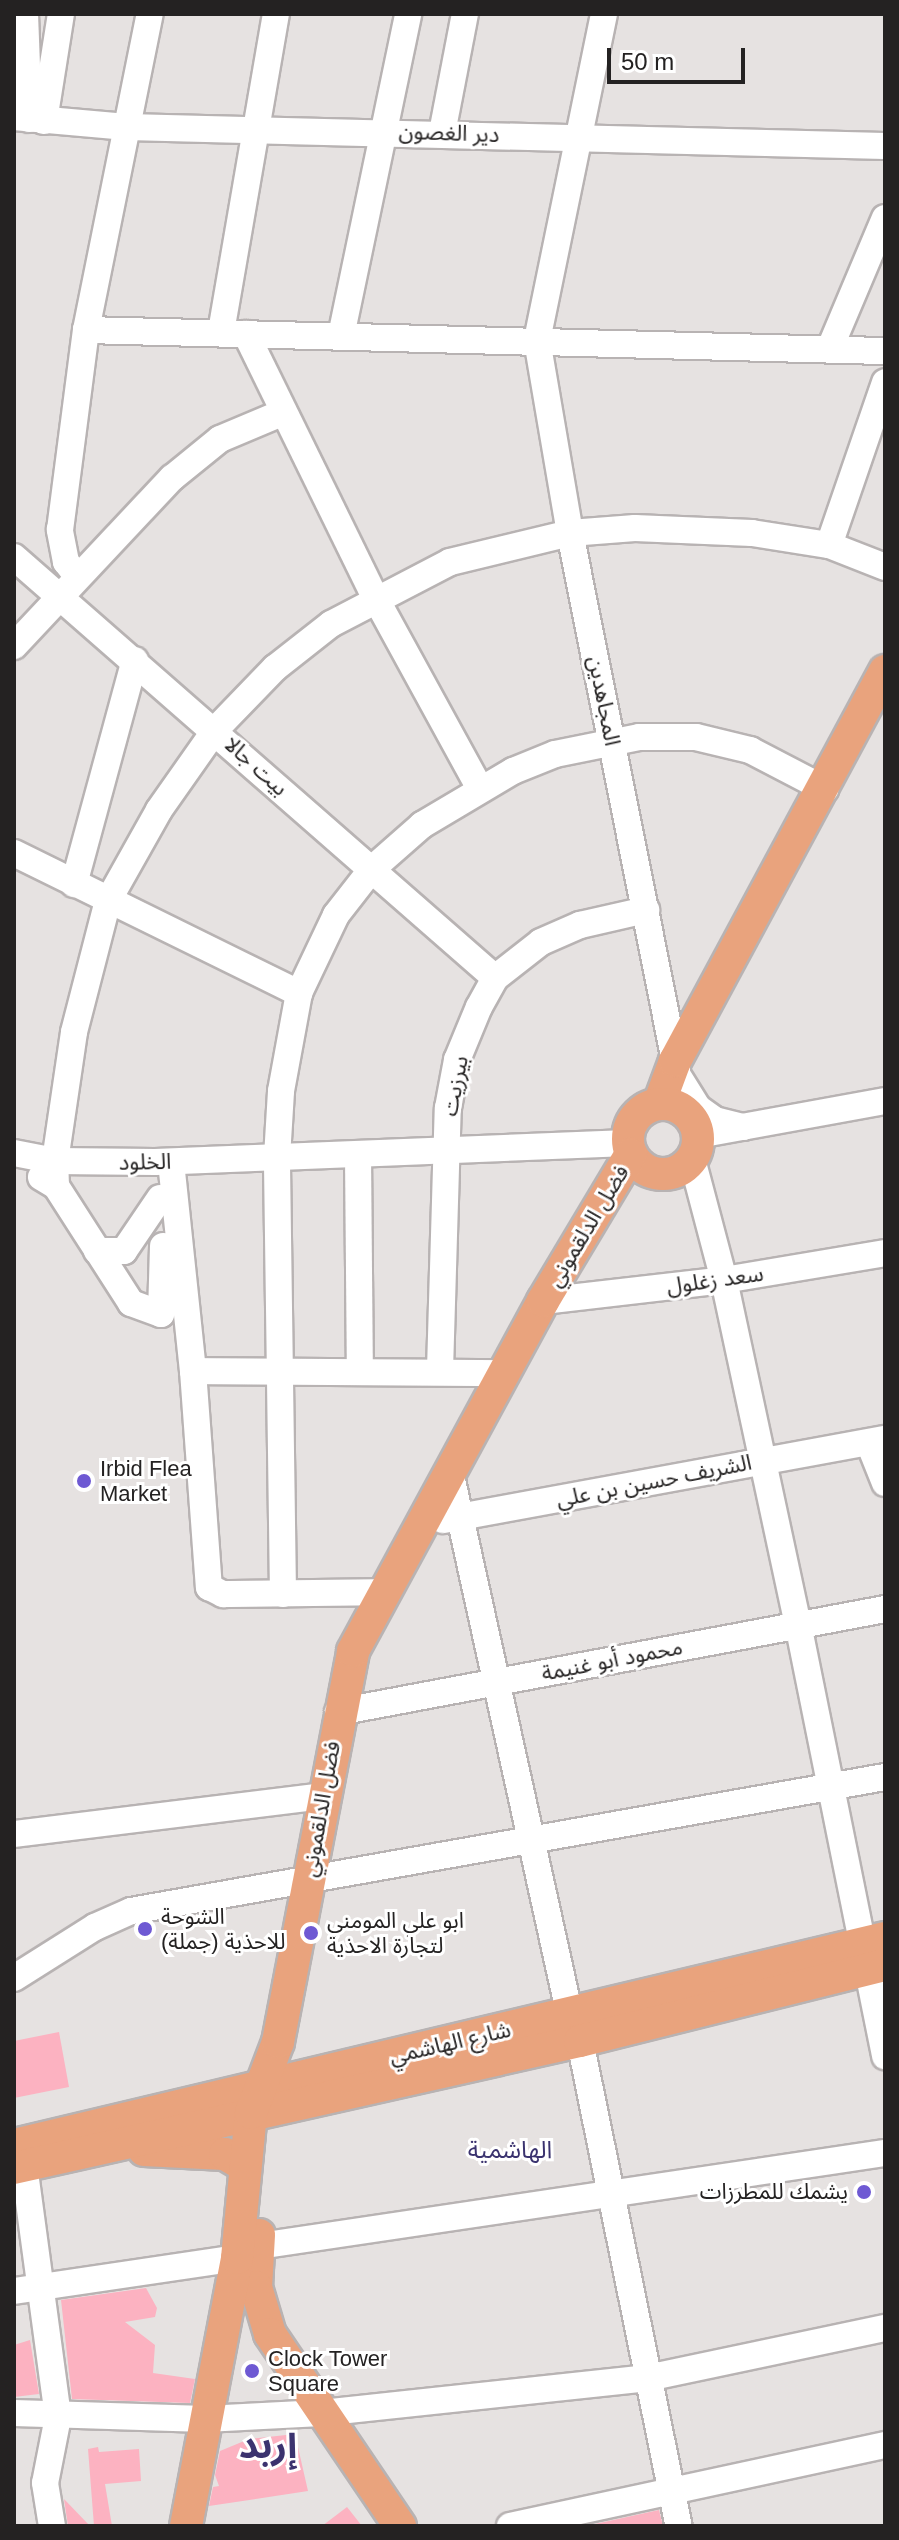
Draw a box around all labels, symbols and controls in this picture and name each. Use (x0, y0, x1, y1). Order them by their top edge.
scale bar (611, 32, 749, 82)
text: 50 m (621, 48, 674, 75)
street label: دير الغصون (398, 118, 500, 148)
street label: المجاهدين (582, 654, 626, 748)
street label: بيت جالا (219, 731, 293, 801)
street label: بيرزيت (436, 1054, 474, 1118)
street label: الخلود (119, 1148, 171, 1176)
street label: فضل الدلقموني (541, 1160, 635, 1292)
street label: سعد زغلول (665, 1260, 765, 1300)
street label: الشريف حسين بن علي (554, 1449, 754, 1513)
place label: Irbid Flea Market (100, 1455, 192, 1506)
marker: Irbid Flea Market (75, 1472, 93, 1490)
street label: محمود أبو غنيمة (539, 1633, 685, 1687)
street label: فضل الدلقموني (296, 1739, 346, 1879)
place label: الشوحة للاحذية (جملة) (161, 1903, 286, 1954)
place label: ابو علي المومني لتجارة الاحذية (327, 1907, 464, 1958)
marker: الشوحة للاحذية (جملة) (136, 1920, 154, 1938)
marker: ابو علي المومني لتجارة الاحذية (302, 1924, 320, 1942)
street label: شارع الهاشمي (387, 2016, 513, 2070)
district label: الهاشمية (468, 2136, 552, 2164)
place label: يشمك للمطرزات (700, 2179, 848, 2205)
marker: يشمك للمطرزات (855, 2183, 873, 2201)
place label: Clock Tower Square (268, 2345, 388, 2396)
marker: Clock Tower Square (243, 2362, 261, 2380)
district label: إربد (239, 2423, 297, 2469)

